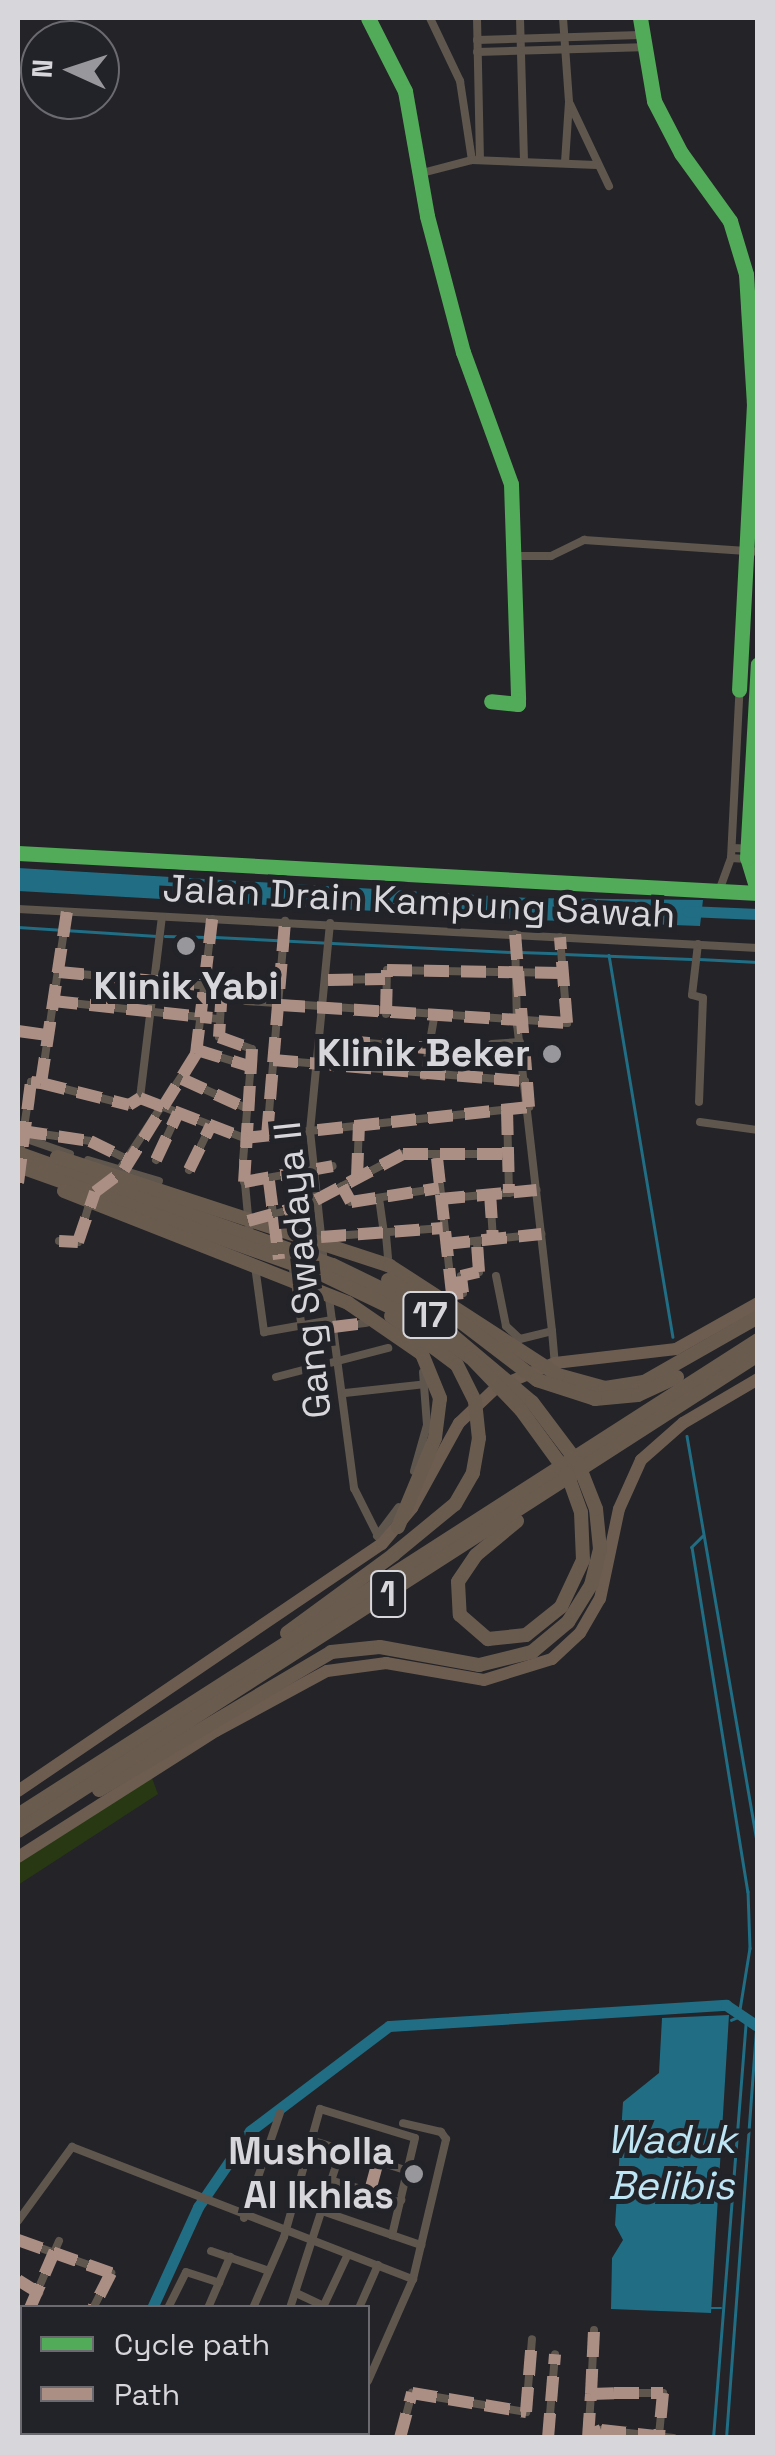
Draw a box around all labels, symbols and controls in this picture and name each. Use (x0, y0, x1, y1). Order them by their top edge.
north arrow (20, 20, 120, 120)
text: N (24, 58, 61, 79)
street label: Jalan Drain Kampung Sawah (161, 866, 677, 938)
marker: Klinik Yabi (173, 933, 199, 959)
place label: Klinik Yabi (93, 964, 279, 1010)
place label: Klinik Beker (317, 1031, 530, 1077)
marker: Klinik Beker (539, 1041, 565, 1067)
street label: Gang Swadaya II (265, 1119, 341, 1421)
road number: 17 (400, 1285, 460, 1345)
road number: 1 (368, 1564, 408, 1624)
water label: Waduk Belibis (607, 2116, 735, 2210)
place label: Musholla Al Ikhlas (228, 2129, 394, 2218)
marker: Musholla Al Ikhlas (403, 2163, 425, 2185)
legend (20, 2305, 370, 2435)
text: Cycle path (114, 2325, 270, 2364)
text: Path (114, 2375, 180, 2414)

